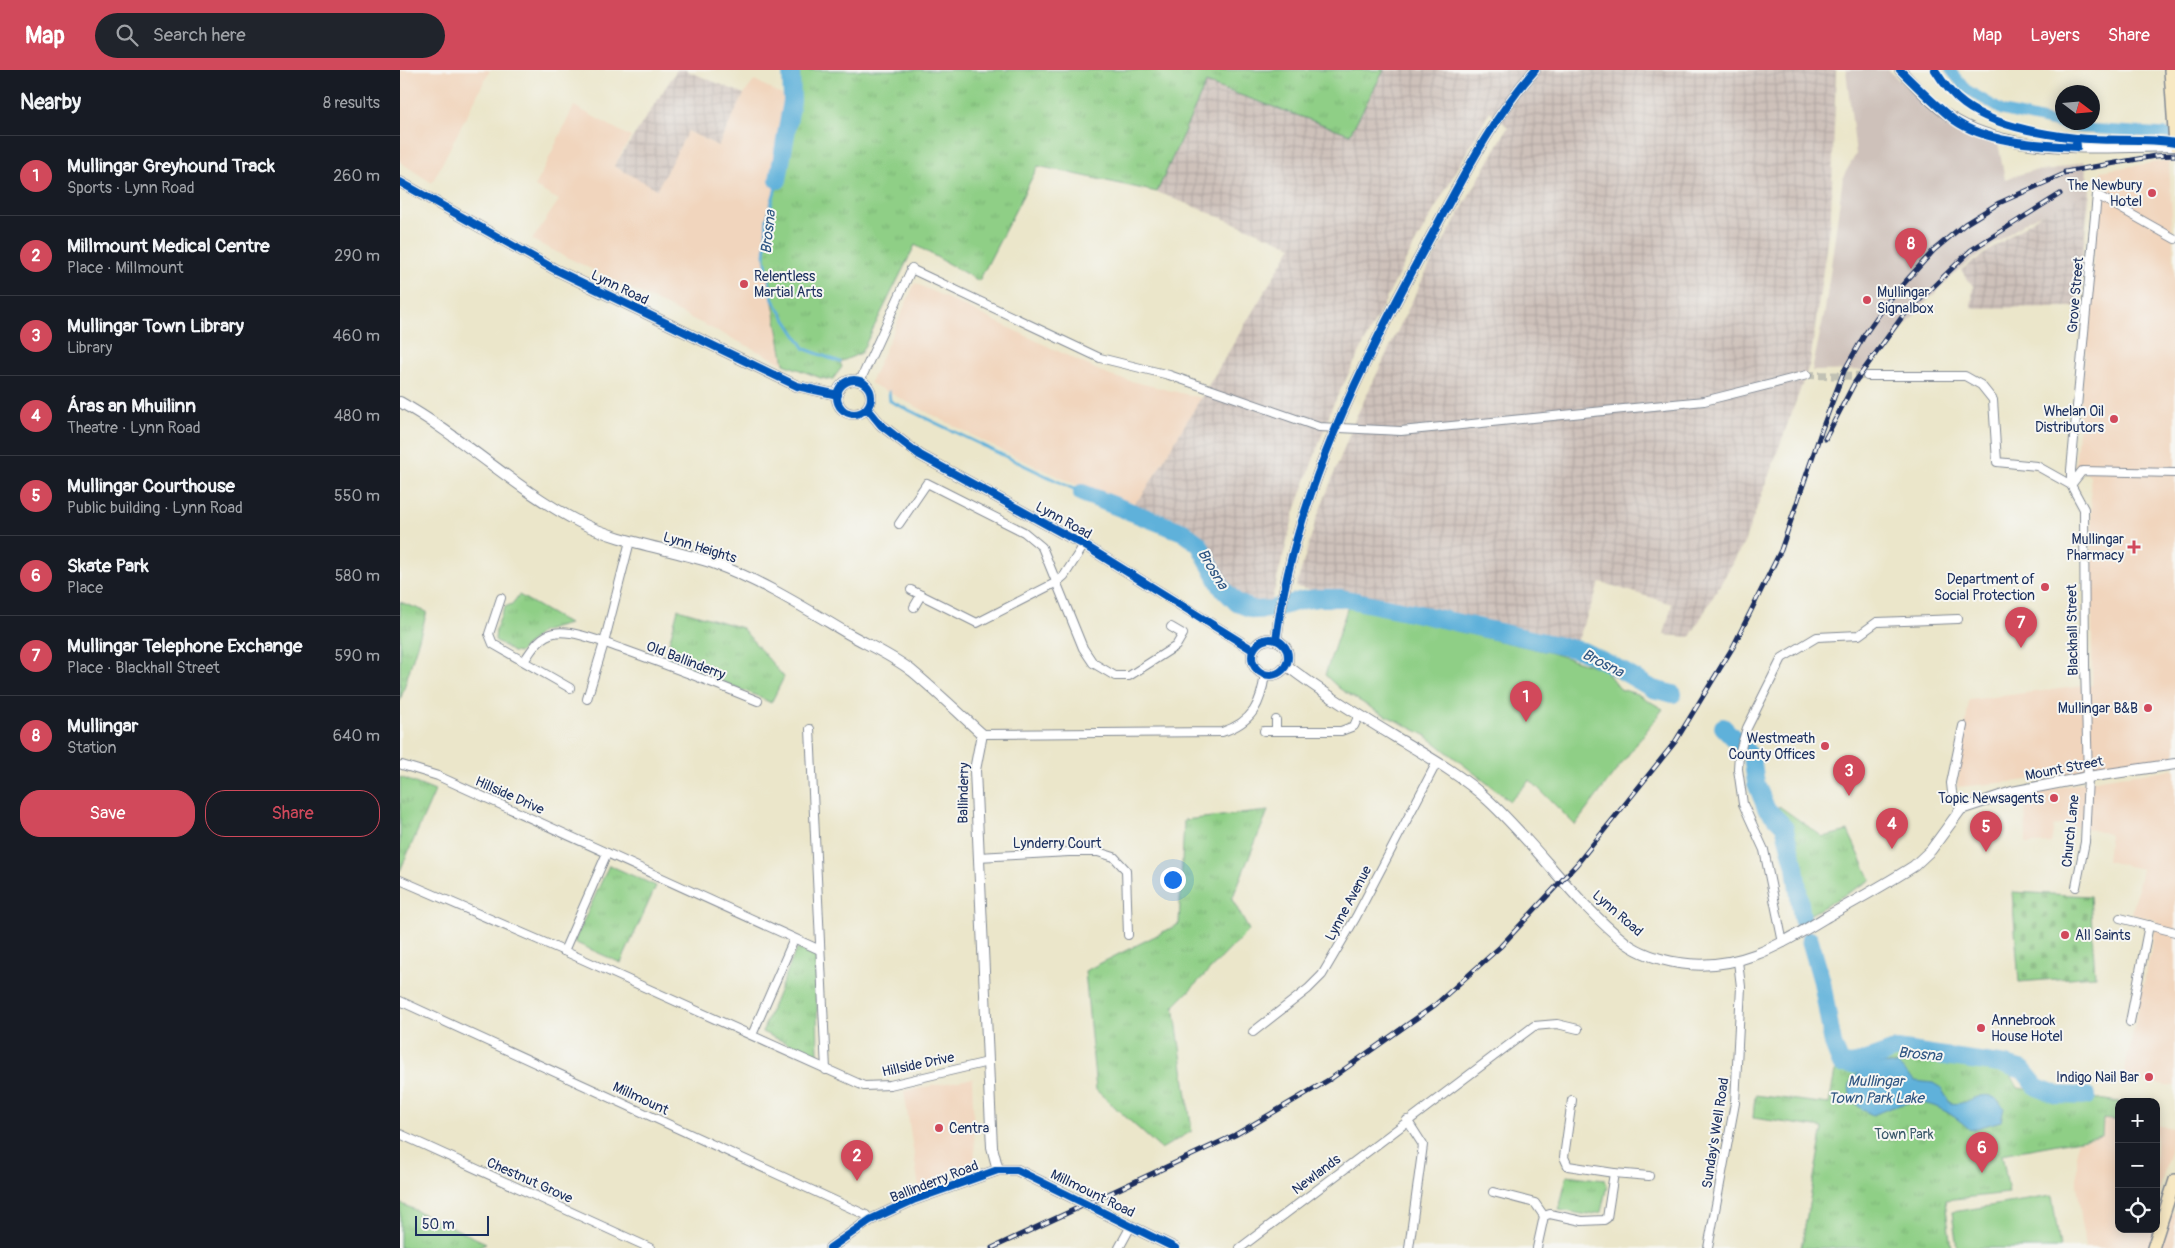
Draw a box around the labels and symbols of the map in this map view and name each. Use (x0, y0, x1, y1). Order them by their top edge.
north arrow (2055, 85, 2100, 130)
place label: The Newbury Hotel (2067, 177, 2142, 210)
marker: The Newbury Hotel (2146, 187, 2158, 199)
water label: Brosna (757, 208, 780, 255)
pin: 8 (1895, 228, 1927, 269)
street label: Grove Street (2064, 256, 2087, 334)
street label: Lynn Road (588, 266, 651, 309)
place label: Relentless Martial Arts (754, 268, 823, 301)
marker: Relentless Martial Arts (738, 278, 750, 290)
place label: Mullingar Signalbox (1877, 284, 1934, 317)
marker: Mullingar Signalbox (1861, 294, 1873, 306)
place label: Whelan Oil Distributors (2035, 403, 2105, 436)
marker: Whelan Oil Distributors (2108, 413, 2120, 425)
street label: Lynn Road (1033, 498, 1095, 543)
street label: Lynn Heights (661, 528, 739, 567)
place label: Mullingar Pharmacy (2066, 531, 2124, 564)
marker: Mullingar Pharmacy (2128, 541, 2140, 553)
water label: Brosna (1193, 546, 1233, 594)
place label: Department of Social Protection (1934, 571, 2035, 604)
marker: Department of Social Protection (2039, 581, 2051, 593)
street label: Blackhall Street (2063, 584, 2082, 676)
pin: 7 (2005, 607, 2037, 648)
street label: Old Ballinderry (644, 638, 728, 683)
water label: Brosna (1579, 645, 1627, 682)
pin: 1 (1510, 681, 1542, 722)
place label: Mullingar B&B (2058, 700, 2138, 717)
marker: Mullingar B&B (2142, 702, 2154, 714)
place label: Westmeath County Offices (1729, 730, 1816, 763)
marker: Westmeath County Offices (1819, 740, 1831, 752)
street label: Mount Street (2024, 753, 2105, 784)
pin: 3 (1833, 755, 1865, 796)
street label: Ballinderry (954, 762, 973, 824)
street label: Hillside Drive (473, 773, 547, 818)
place label: Topic Newsagents (1938, 790, 2045, 807)
marker: Topic Newsagents (2048, 792, 2060, 804)
street label: Church Lane (2058, 794, 2083, 868)
pin: 4 (1876, 808, 1908, 849)
pin: 5 (1970, 811, 2002, 852)
street label: Lynderry Court (1013, 835, 1102, 852)
street label: Lynne Avenue (1322, 863, 1375, 944)
your location (1160, 867, 1186, 893)
street label: Lynn Road (1589, 887, 1647, 940)
place label: All Saints (2075, 927, 2131, 944)
marker: All Saints (2059, 929, 2071, 941)
place label: Annebrook House Hotel (1991, 1012, 2063, 1045)
marker: Annebrook House Hotel (1975, 1022, 1987, 1034)
water label: Brosna (1897, 1043, 1944, 1066)
street label: Hillside Drive (880, 1049, 956, 1080)
place label: Indigo Nail Bar (2056, 1069, 2139, 1086)
marker: Indigo Nail Bar (2143, 1071, 2155, 1083)
water label: Mullingar Town Park Lake (1828, 1072, 1926, 1108)
street label: Sunday's Well Road (1698, 1076, 1733, 1190)
street label: Millmount (610, 1078, 672, 1119)
place label: Centra (949, 1120, 989, 1137)
marker: Centra (933, 1122, 945, 1134)
park label: Town Park (1874, 1126, 1934, 1143)
pin: 6 (1966, 1132, 1998, 1173)
pin: 2 (841, 1140, 873, 1181)
street label: Newlands (1289, 1150, 1344, 1198)
street label: Chestnut Grove (484, 1154, 576, 1207)
street label: Ballinderry Road (888, 1157, 981, 1206)
street label: Millmount Road (1048, 1166, 1138, 1221)
scale bar (415, 1213, 489, 1236)

